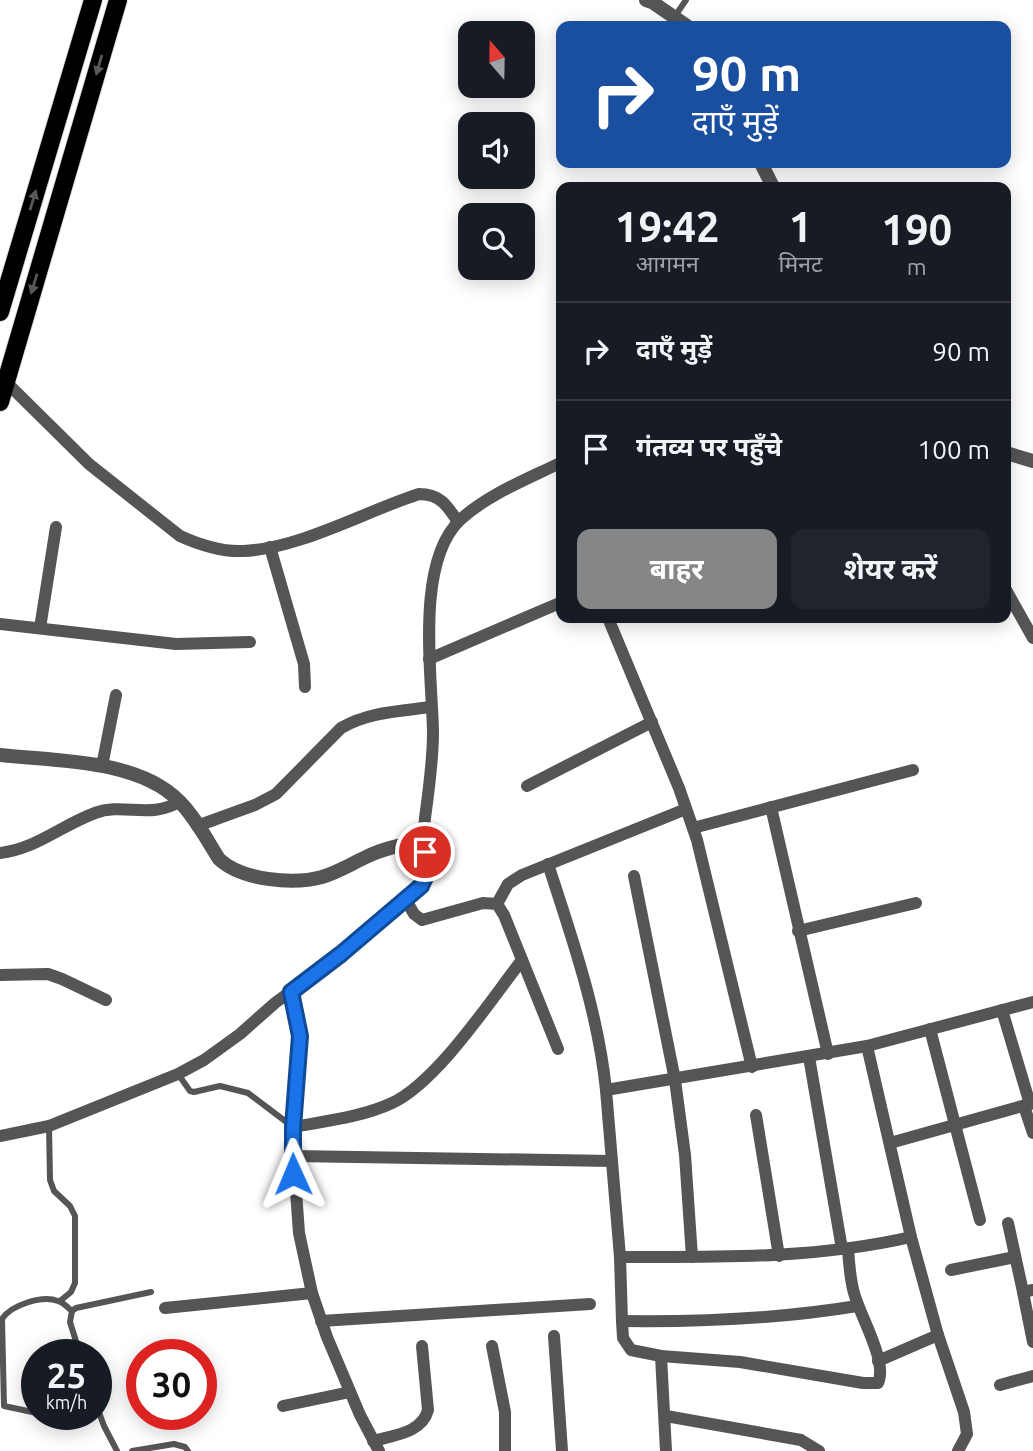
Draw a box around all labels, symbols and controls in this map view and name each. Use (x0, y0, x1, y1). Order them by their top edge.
north arrow (458, 21, 536, 98)
map controls (458, 21, 535, 280)
text: 90 m (692, 45, 801, 100)
icon: right (577, 49, 668, 140)
one-way arrow (93, 55, 104, 77)
text: दाएँ मुड़ें (692, 103, 779, 139)
button: sound (458, 112, 535, 189)
one-way arrow (29, 189, 39, 210)
button: search (458, 203, 535, 280)
text: 19:42 (615, 203, 720, 250)
text: 1 (789, 203, 812, 250)
text: 190 (881, 206, 952, 253)
text: आगमन (636, 251, 699, 276)
text: मिनट (778, 251, 823, 276)
text: m (907, 254, 927, 279)
one-way arrow (28, 273, 39, 294)
icon: right (577, 332, 615, 370)
text: दाएँ मुड़ें (636, 334, 712, 363)
text: 90 m (932, 337, 990, 366)
icon: arrive (577, 430, 615, 468)
text: गंतव्य पर पहुँचे (636, 432, 782, 461)
text: 100 m (918, 435, 990, 464)
button: बाहर (577, 529, 777, 609)
button: शेयर करें (791, 529, 990, 609)
pin (395, 822, 455, 882)
icon: arrive (406, 833, 444, 871)
position arrow (256, 1137, 330, 1211)
speed limit sign: 30 (126, 1339, 217, 1430)
text: 25 (47, 1355, 86, 1395)
text: km/h (46, 1392, 87, 1412)

